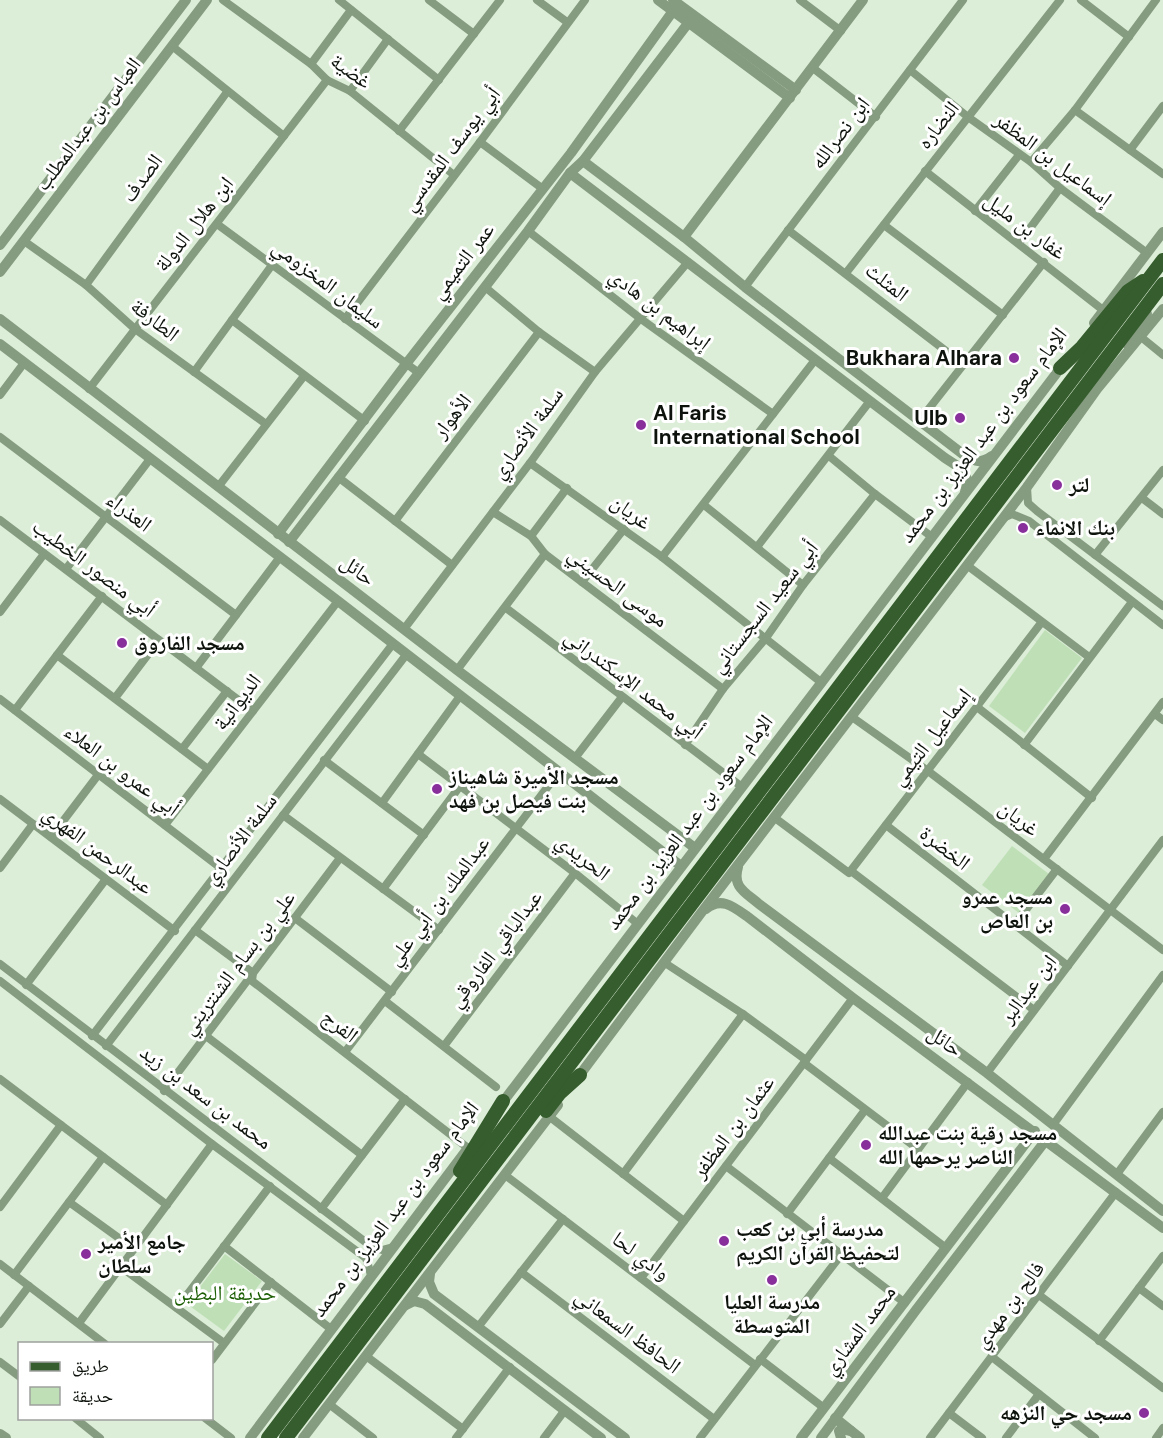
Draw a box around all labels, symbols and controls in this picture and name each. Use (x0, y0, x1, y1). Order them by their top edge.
street label: غضية (325, 47, 377, 95)
street label: العباس بن عبدالمطلب (29, 52, 147, 196)
street label: أبي يوسف المقدسي (395, 81, 509, 218)
street label: ابن نصرالله (804, 91, 876, 175)
street label: النضاره (910, 95, 966, 155)
street label: إسماعيل بن المظفر (988, 105, 1118, 212)
street label: الصدف (115, 148, 169, 208)
street label: ابن هلال الدولة (148, 171, 240, 277)
street label: غفار بن مليل (978, 186, 1072, 266)
street label: عمر التميمي (423, 217, 503, 306)
street label: سليمان المخزومي (265, 233, 389, 337)
street label: المثلث (859, 256, 915, 308)
street label: إبراهيم بن هادي (602, 262, 717, 358)
street label: الطارفة (125, 292, 185, 348)
street label: الإمام سعود بن عبد العزيز بن محمد (893, 322, 1073, 548)
place label: Bukhara Alhara (846, 344, 1002, 372)
marker: Bukhara Alhara (1007, 351, 1021, 365)
street label: سلمة الأنصاري (484, 381, 572, 486)
street label: الأهوار (425, 388, 478, 445)
place label: Al Faris International School (653, 399, 860, 451)
place label: Ulb (914, 404, 948, 432)
marker: Ulb (953, 411, 967, 425)
marker: Al Faris International School (634, 418, 648, 432)
place label: لتر (1068, 471, 1089, 499)
marker: لتر (1050, 478, 1064, 492)
street label: العذراء (100, 486, 158, 538)
street label: غريان (605, 488, 657, 536)
street label: أبي منصور الخطيب (25, 512, 161, 625)
place label: بنك الانماء (1035, 514, 1115, 542)
marker: بنك الانماء (1016, 521, 1030, 535)
street label: أبي سعيد السجستاني (703, 535, 826, 680)
street label: موسى الحسيني (561, 540, 674, 636)
street label: حائل (335, 548, 381, 592)
street label: أبي محمد الإسكندراني (557, 622, 709, 747)
place label: مسجد الفاروق (134, 629, 245, 657)
marker: مسجد الفاروق (115, 636, 129, 650)
street label: الديوانية (206, 668, 268, 736)
street label: إسماعيل التيمي (884, 682, 980, 793)
street label: الإمام سعود بن عبد العزيز بن محمد (599, 709, 779, 935)
street label: أبي عمرو بن العلاء (57, 717, 185, 824)
place label: مسجد الأميرة شاهيناز بنت فيصل بن فهد (448, 763, 619, 815)
marker: مسجد الأميرة شاهيناز بنت فيصل بن فهد (430, 782, 444, 796)
street label: سلمة الأنصاري (197, 788, 285, 892)
street label: غريان (993, 794, 1045, 843)
street label: عبدالرحمن الفهري (36, 799, 159, 903)
street label: الخضرة (914, 819, 976, 877)
street label: الحريدي (548, 827, 616, 889)
street label: عبدالملك بن أبي علي (380, 830, 498, 973)
place label: مسجد عمرو بن العاص (961, 883, 1053, 935)
street label: عبدالباقي الفاروقي (442, 884, 551, 1015)
street label: علي بن بسام الشنتريني (175, 885, 304, 1042)
marker: مسجد عمرو بن العاص (1058, 902, 1072, 916)
street label: ابن عبدالبر (992, 949, 1063, 1030)
street label: الفرج (316, 1003, 364, 1049)
street label: حائل (922, 1019, 968, 1063)
street label: محمد بن سعد بن زيد (134, 1038, 278, 1156)
street label: عثمان بن المظفر (685, 1070, 781, 1185)
street label: الإمام سعود بن عبد العزيز بن محمد (305, 1096, 485, 1322)
place label: مسجد رقية بنت عبدالله الناصر يرحمها الله (878, 1119, 1057, 1171)
marker: مسجد رقية بنت عبدالله الناصر يرحمها الله (859, 1138, 873, 1152)
place label: مدرسة أبي بن كعب لتحفيظ القرآن الكريم (736, 1215, 899, 1267)
street label: وادي لحا (605, 1225, 676, 1289)
place label: جامع الأمير سلطان (97, 1228, 186, 1280)
marker: مدرسة أبي بن كعب لتحفيظ القرآن الكريم (717, 1234, 731, 1248)
marker: جامع الأمير سلطان (79, 1247, 93, 1261)
street label: فالح بن مهدي (967, 1256, 1053, 1356)
marker: مدرسة العليا المتوسطة (765, 1273, 779, 1287)
park label: حديقة البطين (174, 1279, 276, 1307)
street label: محمد المشاري (816, 1279, 904, 1382)
street label: الحافظ السمعاني (568, 1282, 687, 1382)
place label: مدرسة العليا المتوسطة (724, 1288, 820, 1340)
legend (18, 1342, 213, 1420)
text: طريق (72, 1354, 109, 1378)
text: حديقة (72, 1384, 113, 1408)
place label: مسجد حي النزهه (1000, 1399, 1132, 1429)
marker: مسجد حي النزهه (1137, 1406, 1151, 1420)

